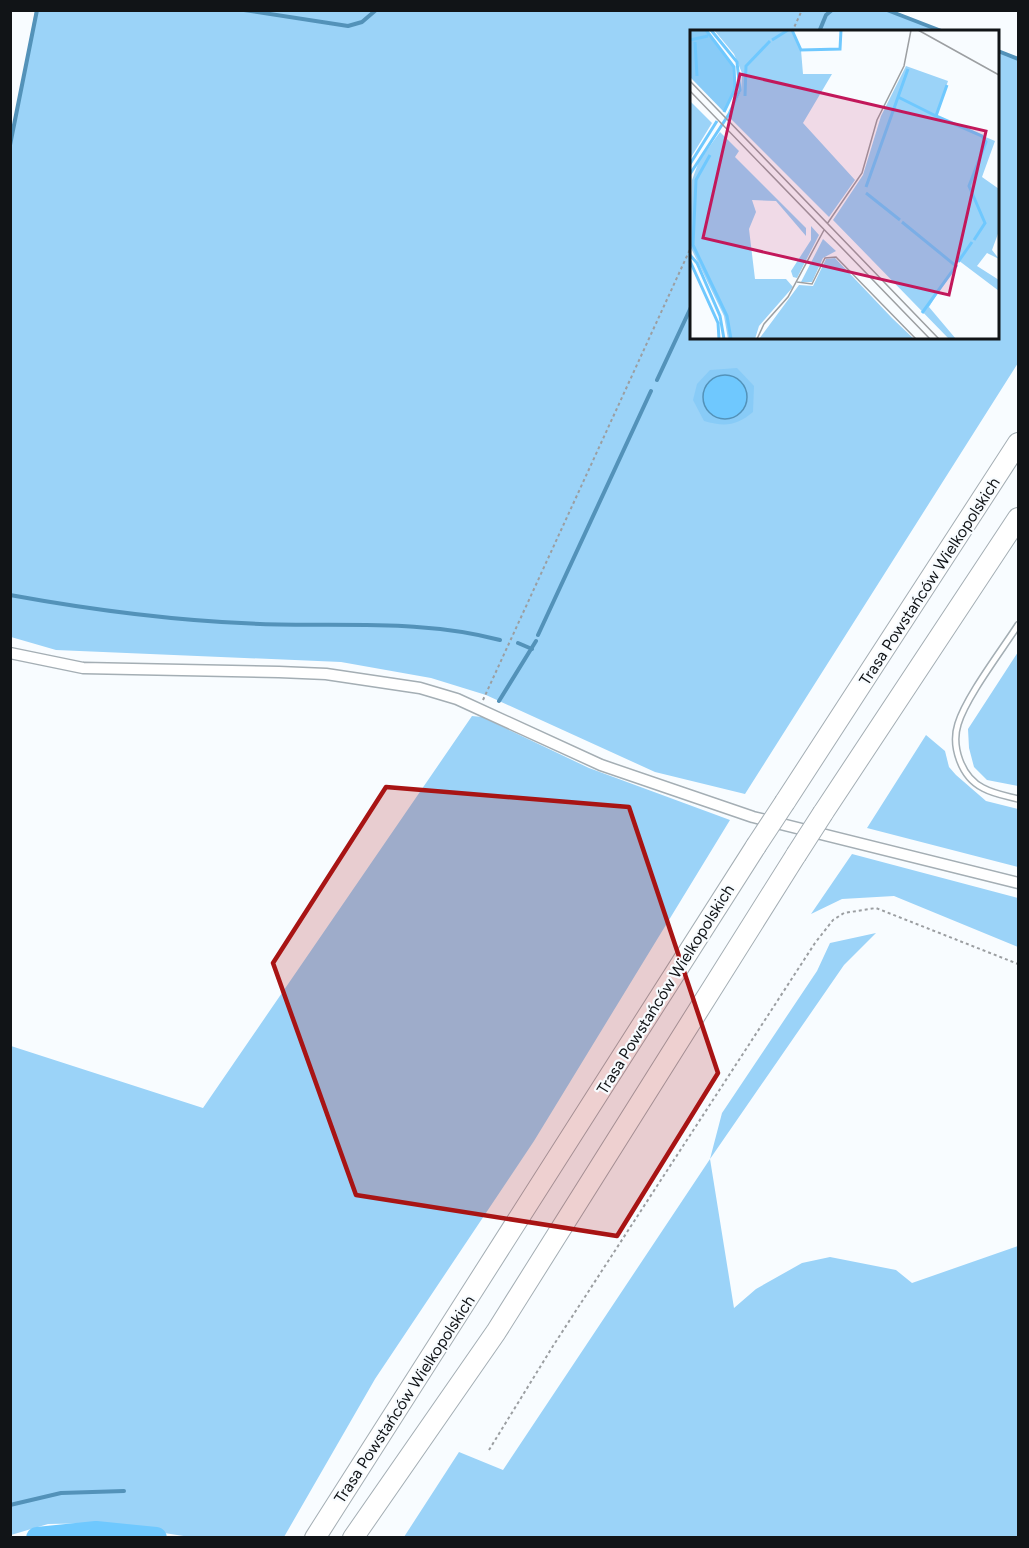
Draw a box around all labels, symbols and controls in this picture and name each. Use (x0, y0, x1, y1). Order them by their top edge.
inset map (690, 30, 999, 339)
street label: Trasa Powstańców Wielkopolskich (855, 474, 1004, 689)
street label: Trasa Powstańców Wielkopolskich (593, 881, 738, 1098)
street label: Trasa Powstańców Wielkopolskich (330, 1292, 479, 1507)

